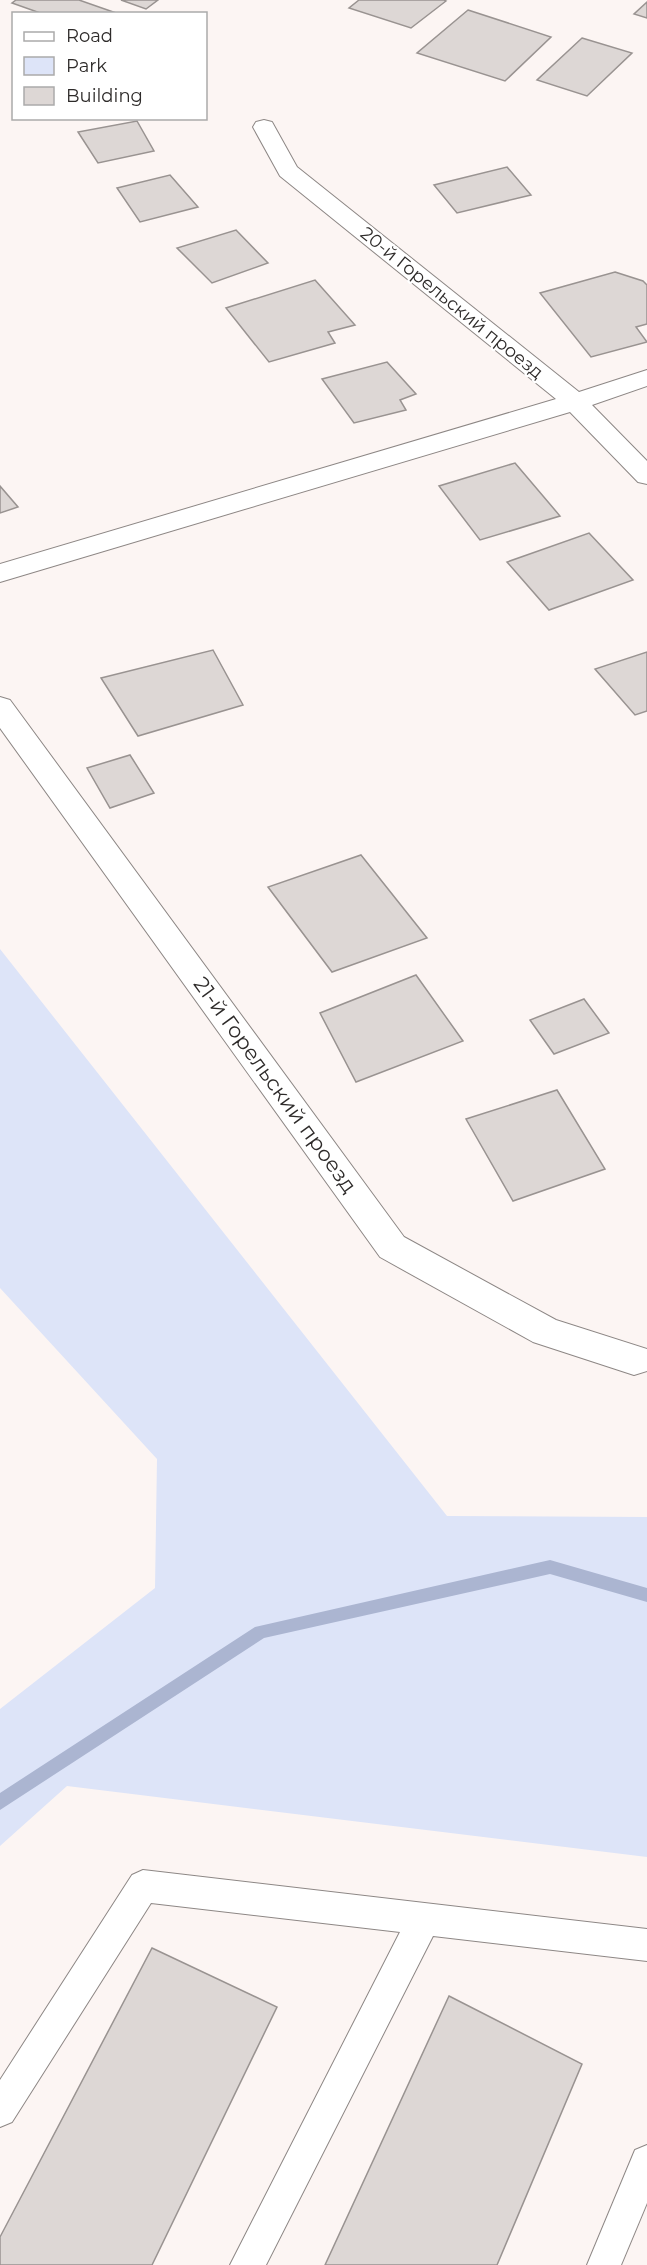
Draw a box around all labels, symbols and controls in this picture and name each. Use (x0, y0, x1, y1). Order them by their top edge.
legend (12, 12, 207, 120)
text: Road (66, 25, 113, 47)
text: Park (66, 55, 107, 77)
text: Building (66, 85, 143, 107)
street label: 20-й Горельский проезд (356, 222, 548, 384)
street label: 21-й Горельский проезд (189, 972, 362, 1198)

